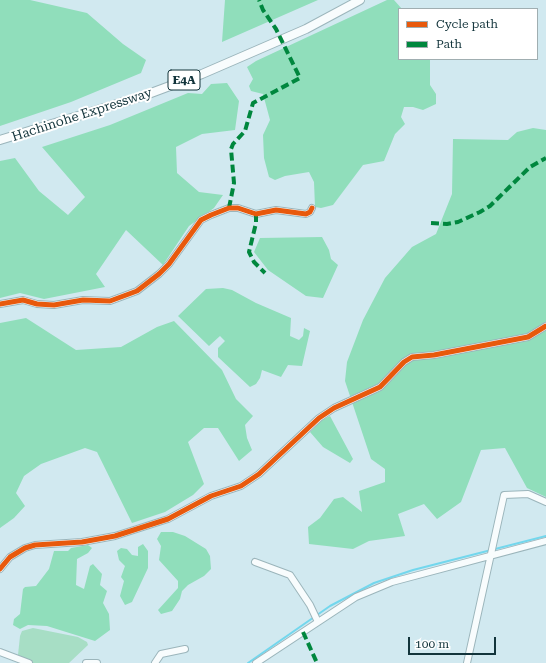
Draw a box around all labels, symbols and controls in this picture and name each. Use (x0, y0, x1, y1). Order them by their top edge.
legend (398, 8, 538, 60)
text: Cycle path (436, 17, 498, 31)
text: Path (436, 37, 462, 51)
road number: E4A (168, 70, 200, 90)
street label: Hachinohe Expressway (10, 85, 154, 145)
scale bar (410, 629, 498, 655)
text: 100 m (415, 637, 449, 651)

